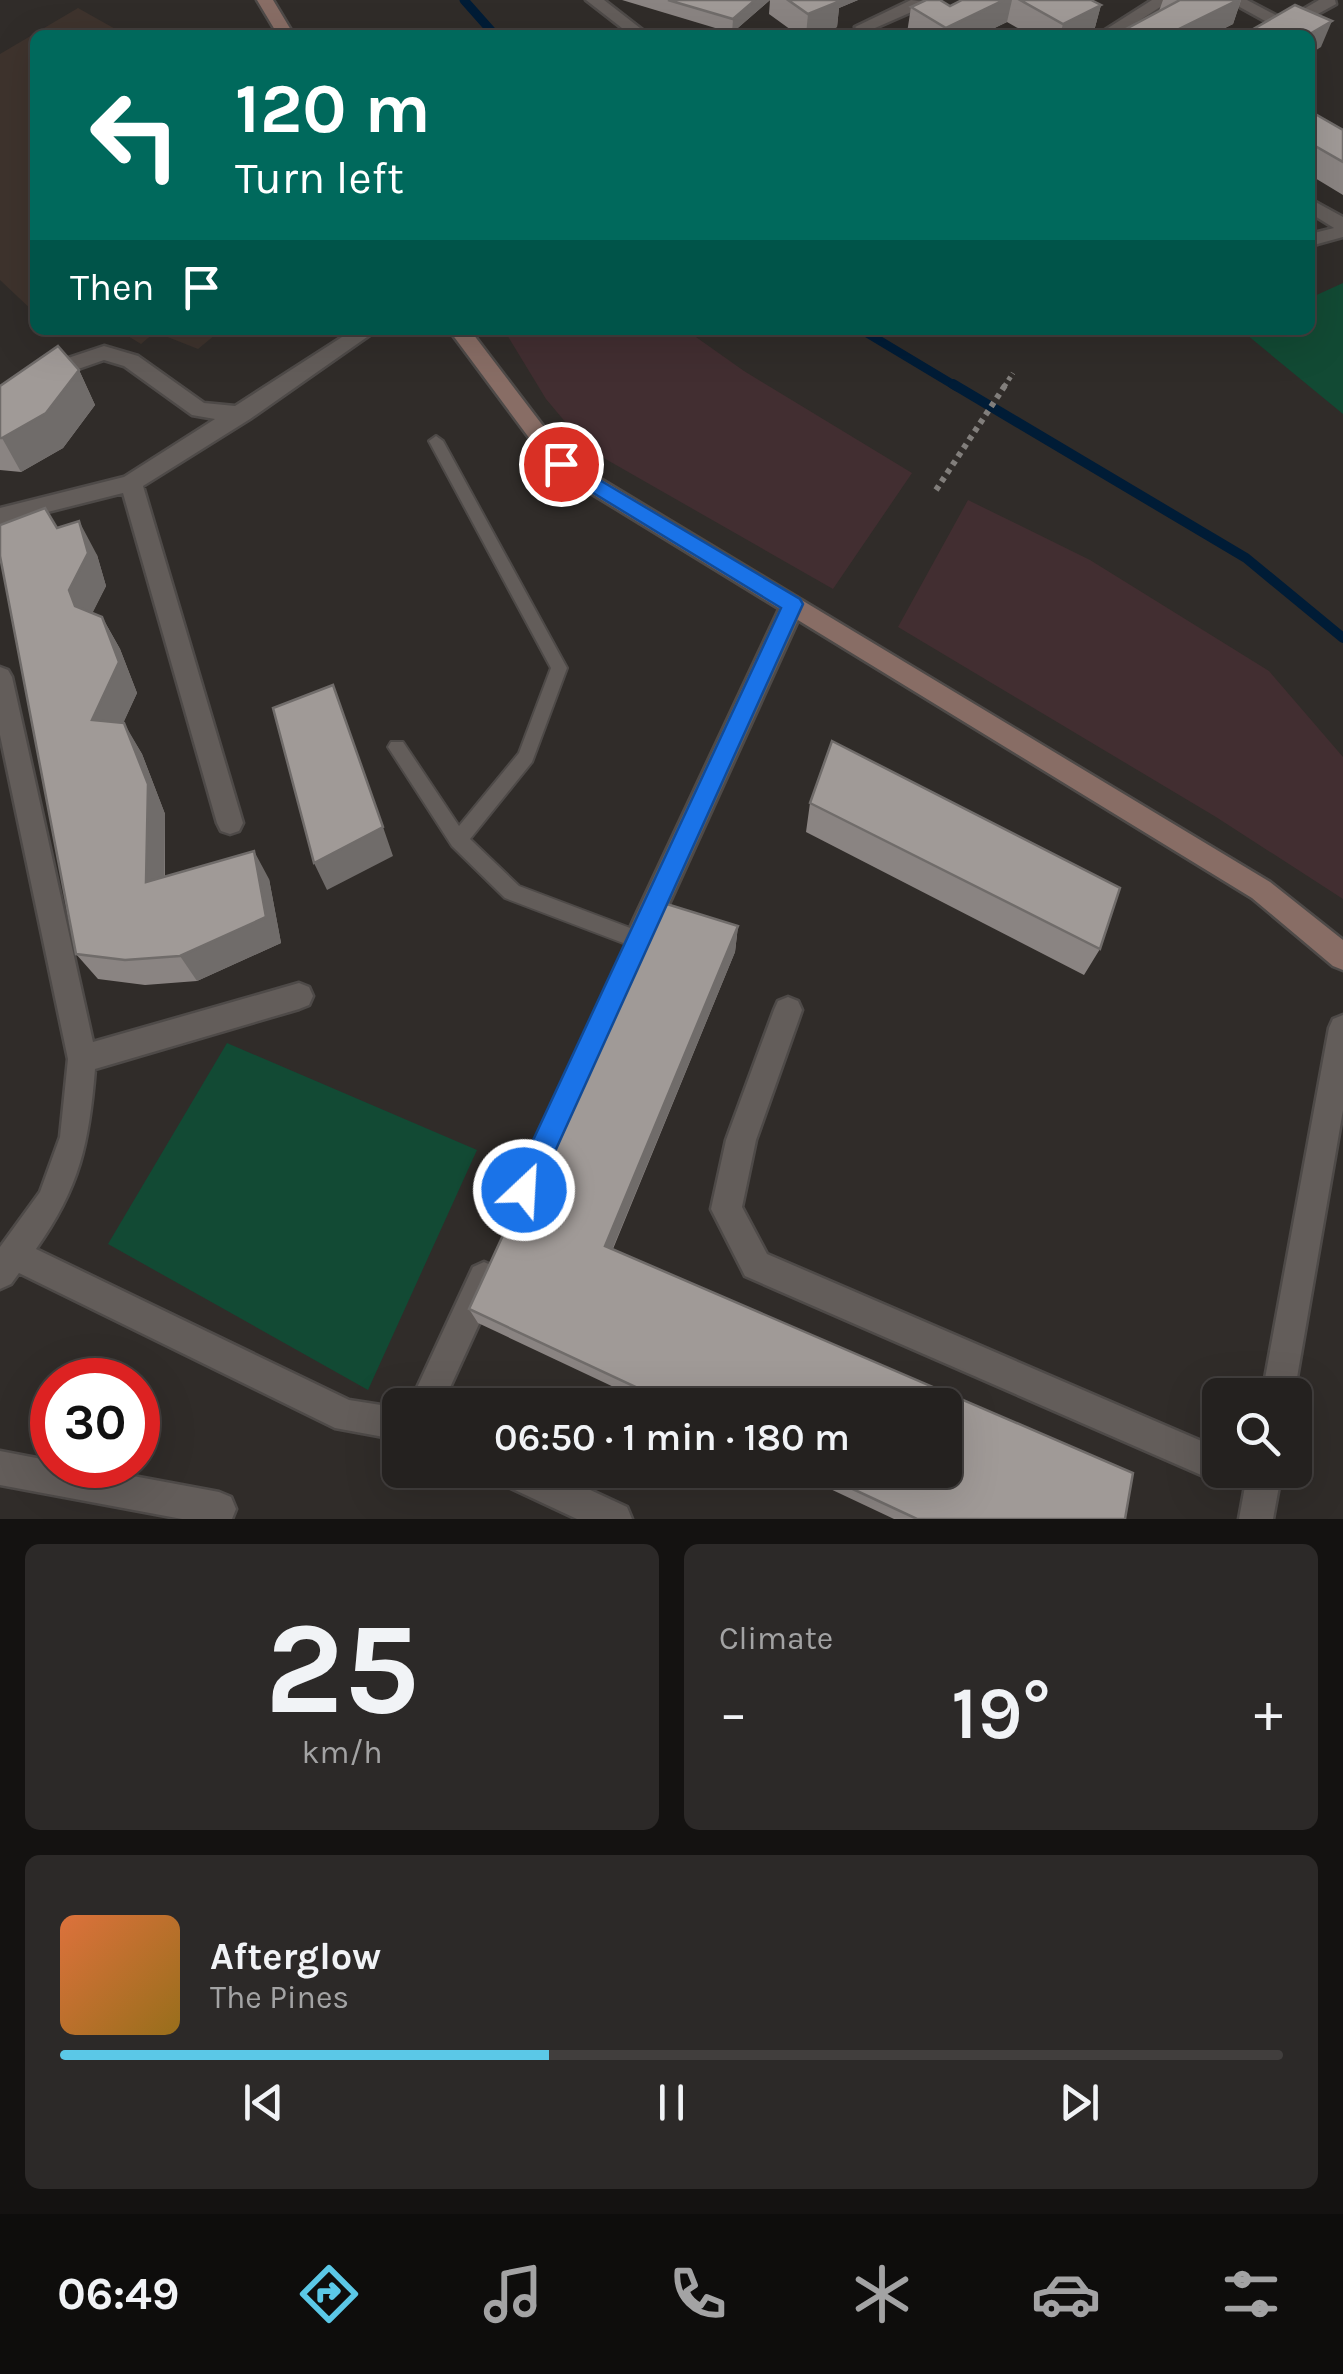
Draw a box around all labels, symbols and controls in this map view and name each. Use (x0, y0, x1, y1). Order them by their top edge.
text: 120 m (235, 68, 431, 150)
icon: left (70, 70, 200, 200)
text: Turn left (235, 152, 404, 204)
icon: arrive (174, 260, 229, 315)
text: Then (70, 265, 154, 310)
pin (519, 422, 604, 507)
icon: arrive (534, 437, 589, 492)
position arrow (472, 1138, 576, 1242)
speed limit sign: 30 (30, 1358, 160, 1488)
map controls (1202, 1378, 1312, 1488)
button: search (1202, 1378, 1312, 1488)
text: 06:50 · 1 min · 180 m (494, 1415, 850, 1460)
text: 25 (265, 1593, 419, 1745)
text: Climate (719, 1620, 833, 1657)
text: 19° (951, 1669, 1051, 1757)
text: − (719, 1681, 748, 1745)
text: + (1254, 1681, 1283, 1745)
text: km/h (301, 1734, 383, 1771)
text: Afterglow (210, 1934, 381, 1979)
text: The Pines (210, 1979, 349, 2016)
icon: previous (236, 2075, 291, 2130)
icon: pause (644, 2075, 699, 2130)
icon: next (1052, 2075, 1107, 2130)
icon: directions (294, 2259, 364, 2329)
icon: music (478, 2259, 548, 2329)
icon: phone (663, 2259, 733, 2329)
icon: climate (847, 2259, 917, 2329)
icon: car (1031, 2259, 1101, 2329)
icon: filters (1216, 2259, 1286, 2329)
text: 06:49 (57, 2268, 179, 2320)

